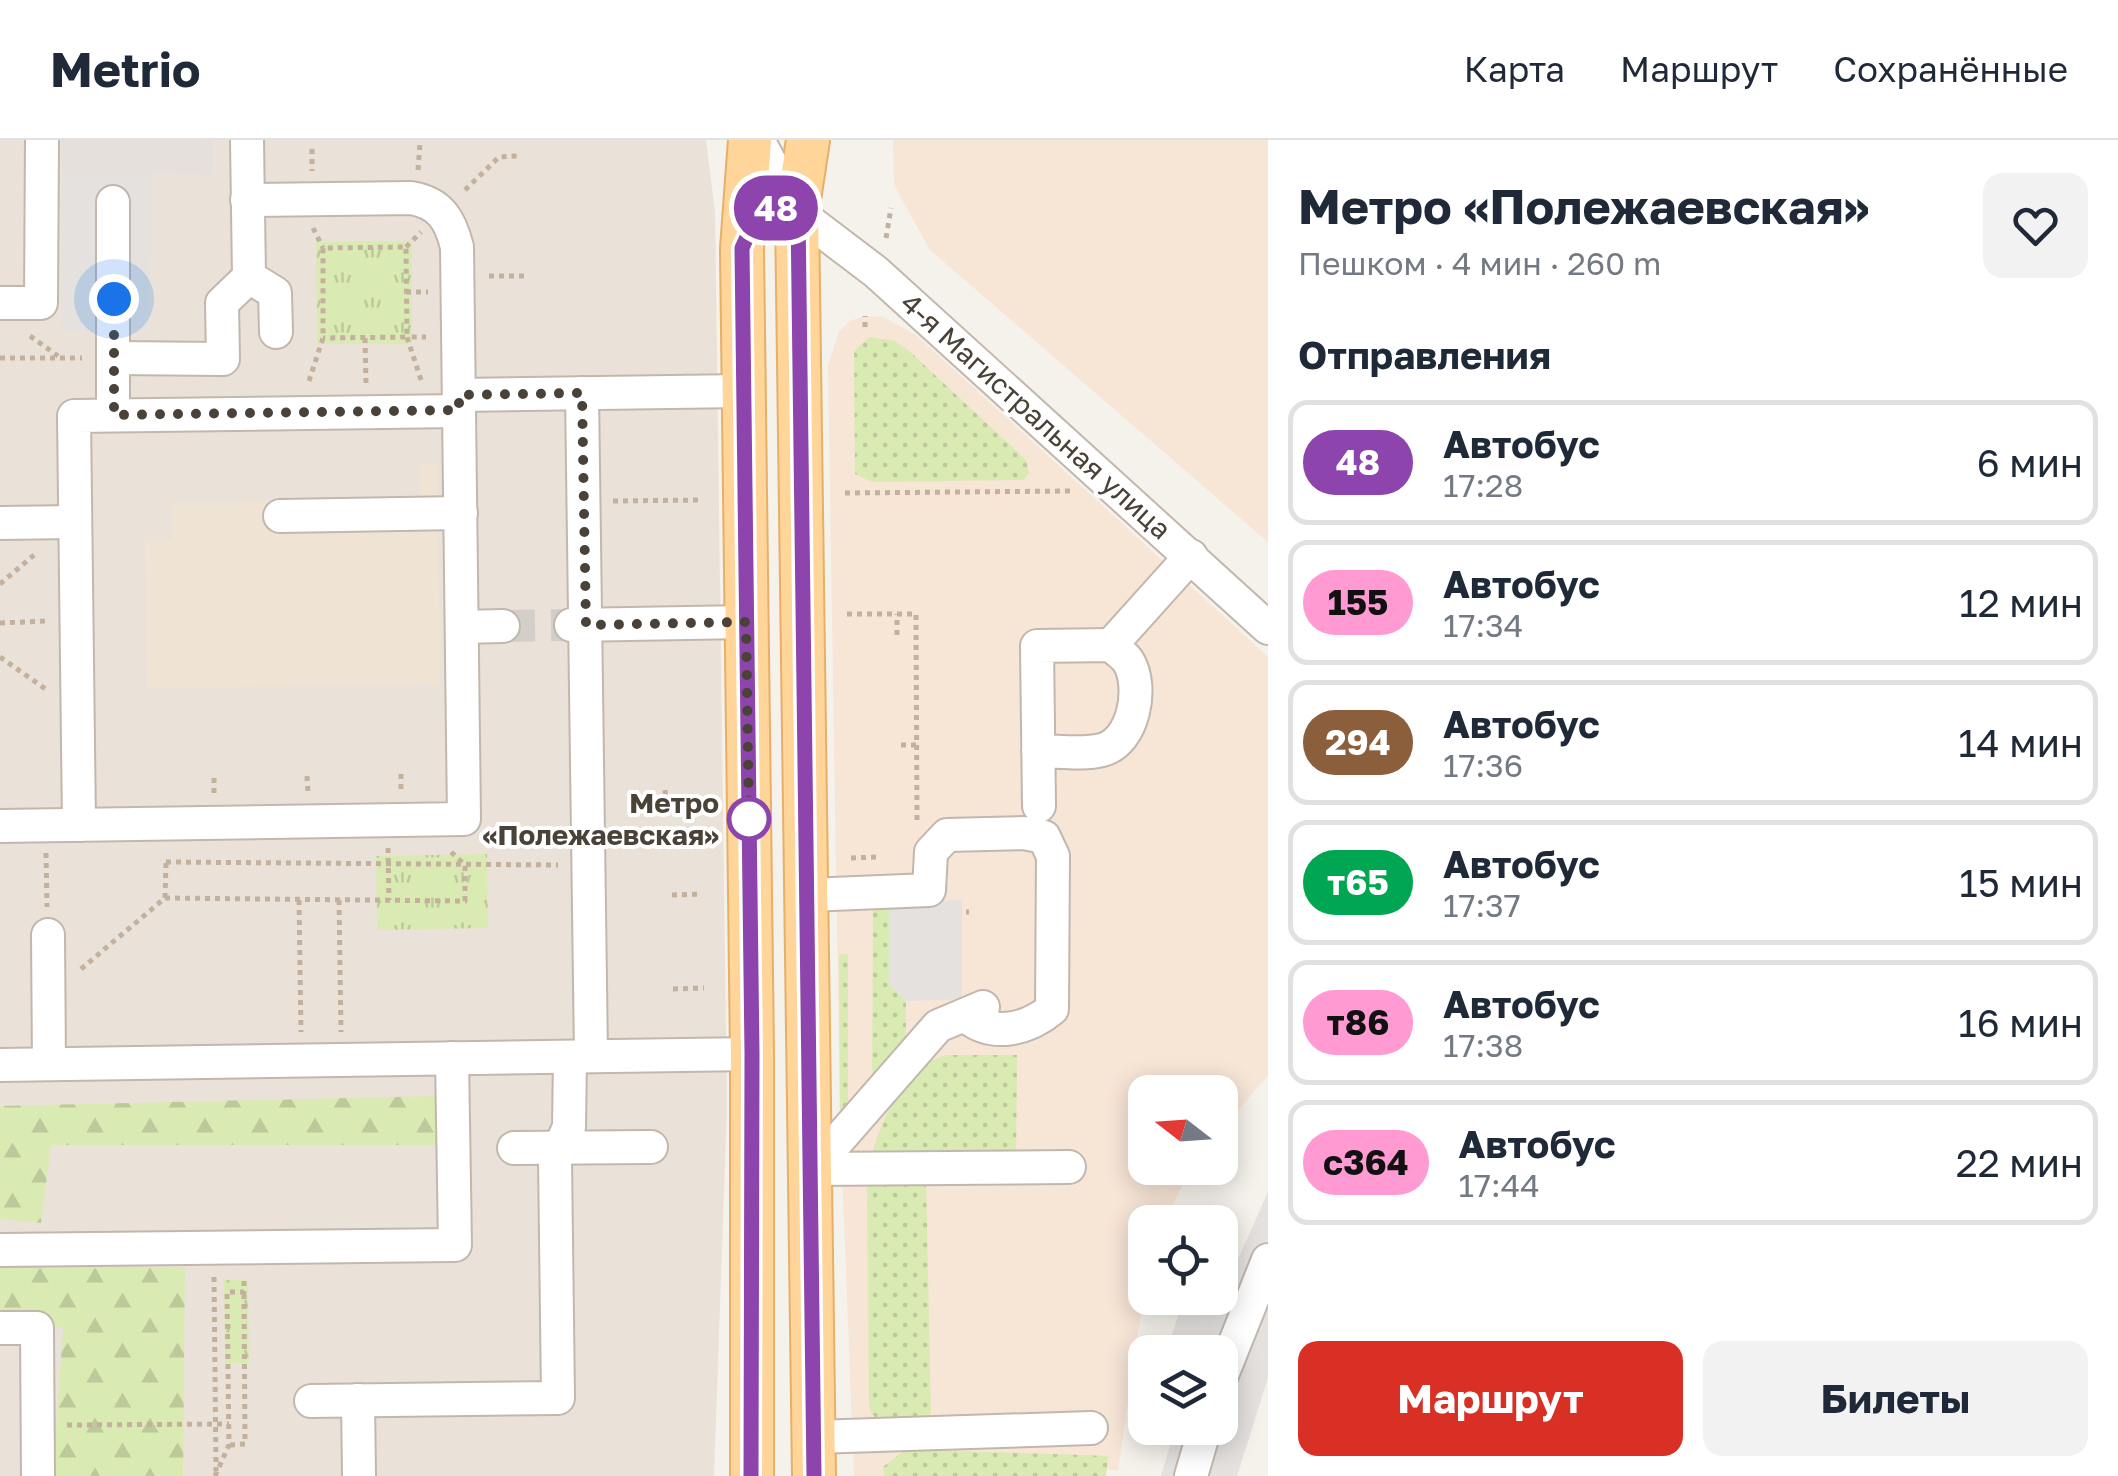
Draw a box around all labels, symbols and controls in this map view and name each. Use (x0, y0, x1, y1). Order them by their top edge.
text: Metrio (50, 40, 201, 98)
text: Карта (1464, 48, 1565, 90)
text: Маршрут (1620, 48, 1778, 90)
text: Сохранённые (1833, 48, 2068, 90)
button: heart (1983, 173, 2088, 278)
line badge: 48 (731, 176, 821, 240)
text: Метро «Полежаевская» (1298, 177, 1869, 235)
text: 48 (754, 187, 798, 229)
text: Пешком · 4 мин · 260 m (1298, 244, 1661, 282)
your location (89, 274, 139, 324)
street label: 4-я Магистральная улица (895, 286, 1178, 546)
text: Отправления (1298, 332, 1551, 377)
text: Автобус (1443, 421, 1600, 466)
text: 6 мин (1977, 440, 2083, 485)
text: 48 (1336, 441, 1380, 483)
text: 17:28 (1443, 466, 1523, 504)
text: Автобус (1443, 561, 1600, 606)
text: 12 мин (1959, 580, 2083, 625)
text: 155 (1328, 581, 1388, 623)
text: 17:34 (1443, 606, 1523, 644)
text: Автобус (1443, 701, 1600, 746)
text: 14 мин (1958, 720, 2083, 765)
text: 294 (1325, 721, 1391, 763)
text: 17:36 (1443, 746, 1523, 784)
place label: Метро «Полежаевская» (483, 786, 719, 851)
marker: Метро «Полежаевская» (728, 798, 770, 840)
text: Автобус (1443, 841, 1600, 886)
text: 15 мин (1959, 860, 2083, 905)
text: т65 (1327, 861, 1389, 903)
text: 17:37 (1443, 886, 1521, 924)
text: Автобус (1443, 981, 1600, 1026)
text: 16 мин (1958, 1000, 2083, 1045)
text: т86 (1327, 1001, 1389, 1043)
text: 17:38 (1443, 1026, 1523, 1064)
north arrow (1128, 1075, 1238, 1185)
map controls (1128, 1075, 1238, 1445)
text: Автобус (1459, 1121, 1616, 1166)
text: 22 мин (1956, 1140, 2083, 1185)
text: с364 (1323, 1141, 1409, 1183)
text: 17:44 (1459, 1166, 1540, 1204)
button: locate (1128, 1205, 1238, 1315)
button: layers (1128, 1335, 1238, 1445)
button: Маршрут (1298, 1341, 1683, 1456)
button: Билеты (1703, 1341, 2088, 1456)

